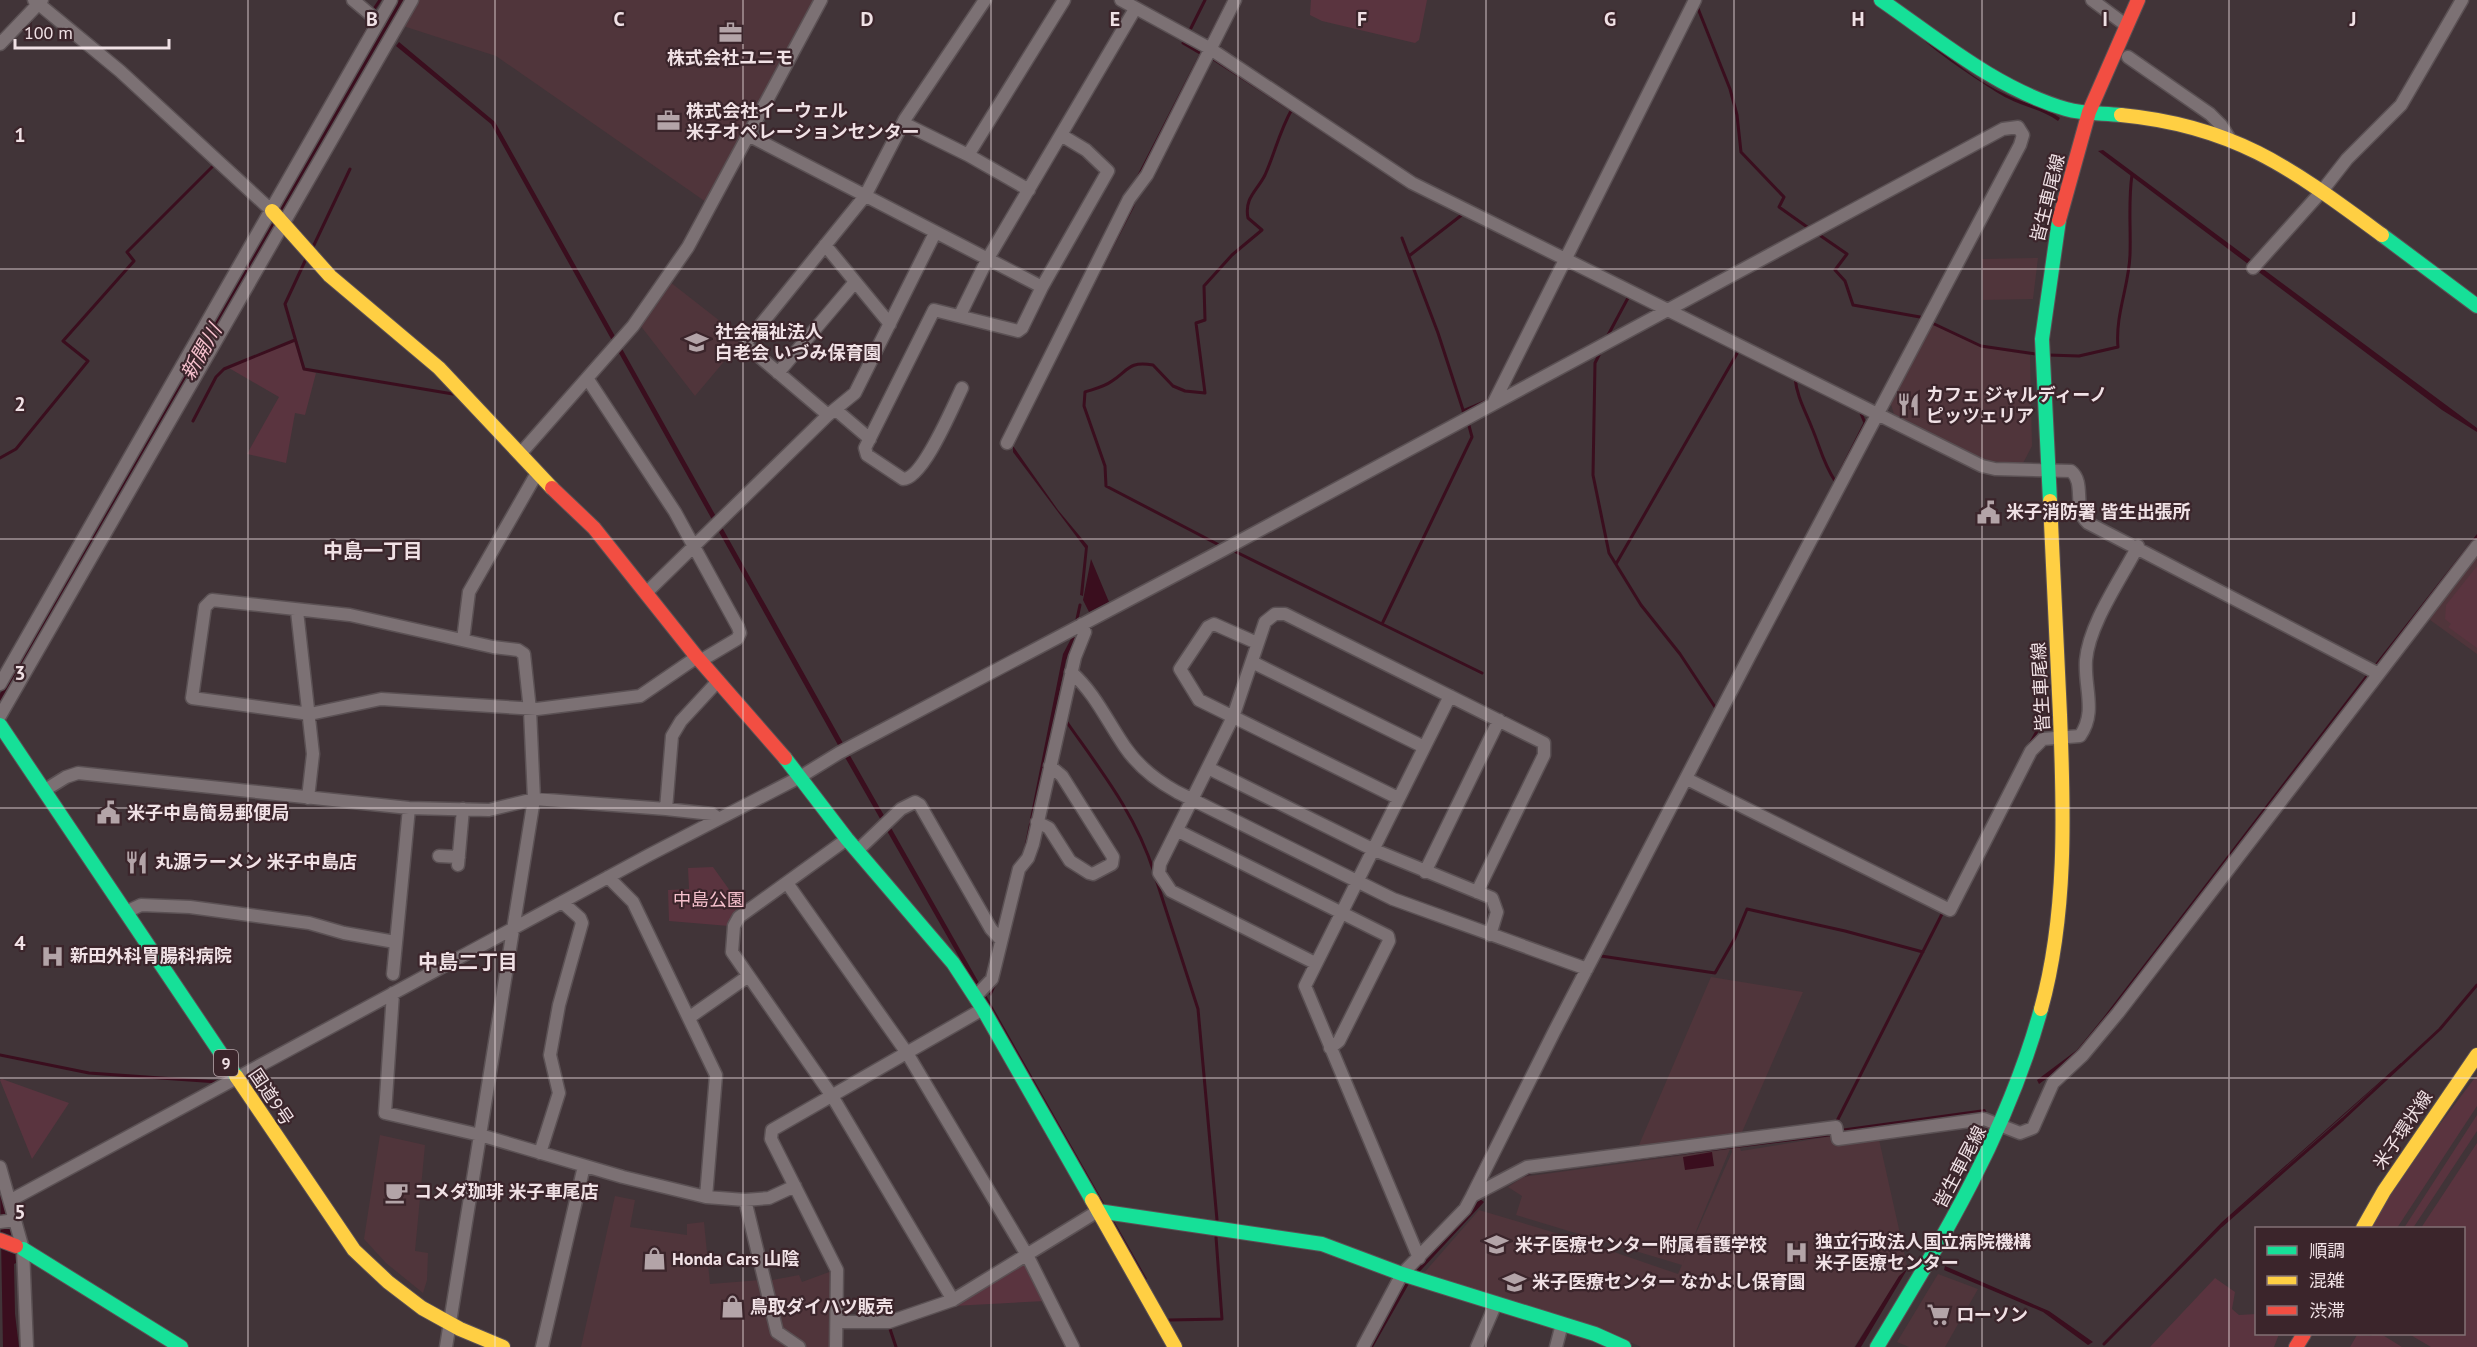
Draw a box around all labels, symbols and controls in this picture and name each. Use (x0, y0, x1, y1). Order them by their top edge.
text: B (366, 6, 378, 32)
text: C (613, 6, 625, 32)
text: D (861, 6, 874, 32)
text: E (1110, 6, 1120, 32)
text: F (1357, 6, 1367, 32)
text: G (1604, 6, 1616, 32)
text: H (1851, 6, 1865, 32)
text: I (2102, 6, 2108, 32)
text: J (2349, 6, 2356, 32)
scale bar (15, 12, 170, 50)
office icon: 株式会社ユニモ (717, 19, 743, 45)
text: 100 m (24, 21, 73, 44)
place label: 株式会社ユニモ (667, 46, 793, 69)
place label: 株式会社イーウェル 米子オペレーションセンター (686, 99, 920, 143)
office icon: 株式会社イーウェル 米子オペレーションセンター (655, 108, 681, 134)
text: 1 (14, 122, 26, 148)
street label: 皆生車尾線 (2025, 151, 2070, 244)
water label: 新開川 (175, 318, 228, 384)
place label: 社会福祉法人 白老会 いづみ保育園 (715, 320, 882, 364)
school or university icon: 社会福祉法人 白老会 いづみ保育園 (684, 329, 710, 355)
place label: カフェ ジャルディーノ ピッツェリア (1926, 383, 2107, 427)
text: 2 (14, 391, 26, 417)
restaurant icon: カフェ ジャルディーノ ピッツェリア (1895, 392, 1921, 418)
public building icon: 米子消防署 皆生出張所 (1975, 499, 2001, 525)
place label: 米子消防署 皆生出張所 (2006, 500, 2191, 523)
district label: 中島一丁目 (323, 538, 423, 564)
street label: 皆生車尾線 (2027, 641, 2054, 733)
text: 3 (14, 660, 26, 686)
public building icon: 米子中島簡易郵便局 (96, 800, 122, 826)
place label: 米子中島簡易郵便局 (127, 801, 289, 824)
restaurant icon: 丸源ラーメン 米子中島店 (124, 849, 150, 875)
place label: 丸源ラーメン 米子中島店 (155, 850, 357, 873)
park label: 中島公園 (673, 888, 745, 911)
text: 4 (14, 930, 26, 956)
hospital icon: 新田外科胃腸科病院 (39, 943, 65, 969)
place label: 新田外科胃腸科病院 (70, 944, 232, 967)
district label: 中島二丁目 (418, 949, 518, 975)
road number: 9 (214, 1050, 238, 1076)
street label: 国道9号 (244, 1064, 299, 1130)
street label: 米子環状線 (2368, 1086, 2437, 1173)
street label: 皆生車尾線 (1928, 1122, 1991, 1212)
cafe icon: コメダ珈琲 米子車尾店 (383, 1179, 409, 1205)
place label: コメダ珈琲 米子車尾店 (414, 1180, 599, 1203)
text: 5 (14, 1199, 26, 1225)
legend (2255, 1227, 2465, 1335)
place label: 独立行政法人国立病院機構 米子医療センター (1815, 1230, 2031, 1274)
school or university icon: 米子医療センター附属看護学校 (1484, 1232, 1510, 1258)
place label: 米子医療センター附属看護学校 (1515, 1233, 1767, 1256)
hospital icon: 独立行政法人国立病院機構 米子医療センター (1784, 1239, 1810, 1265)
text: 順調 (2309, 1239, 2345, 1262)
shop icon: Honda Cars 山陰 (641, 1246, 667, 1272)
place label: Honda Cars 山陰 (672, 1247, 799, 1270)
school or university icon: 米子医療センター なかよし保育園 (1501, 1269, 1527, 1295)
text: 混雑 (2309, 1269, 2345, 1292)
place label: 米子医療センター なかよし保育園 (1532, 1270, 1806, 1293)
shop icon: 鳥取ダイハツ販売 (719, 1294, 745, 1320)
place label: 鳥取ダイハツ販売 (750, 1295, 894, 1318)
text: 渋滞 (2309, 1299, 2345, 1322)
supermarket icon: ローソン (1925, 1302, 1951, 1328)
place label: ローソン (1956, 1303, 2028, 1326)

